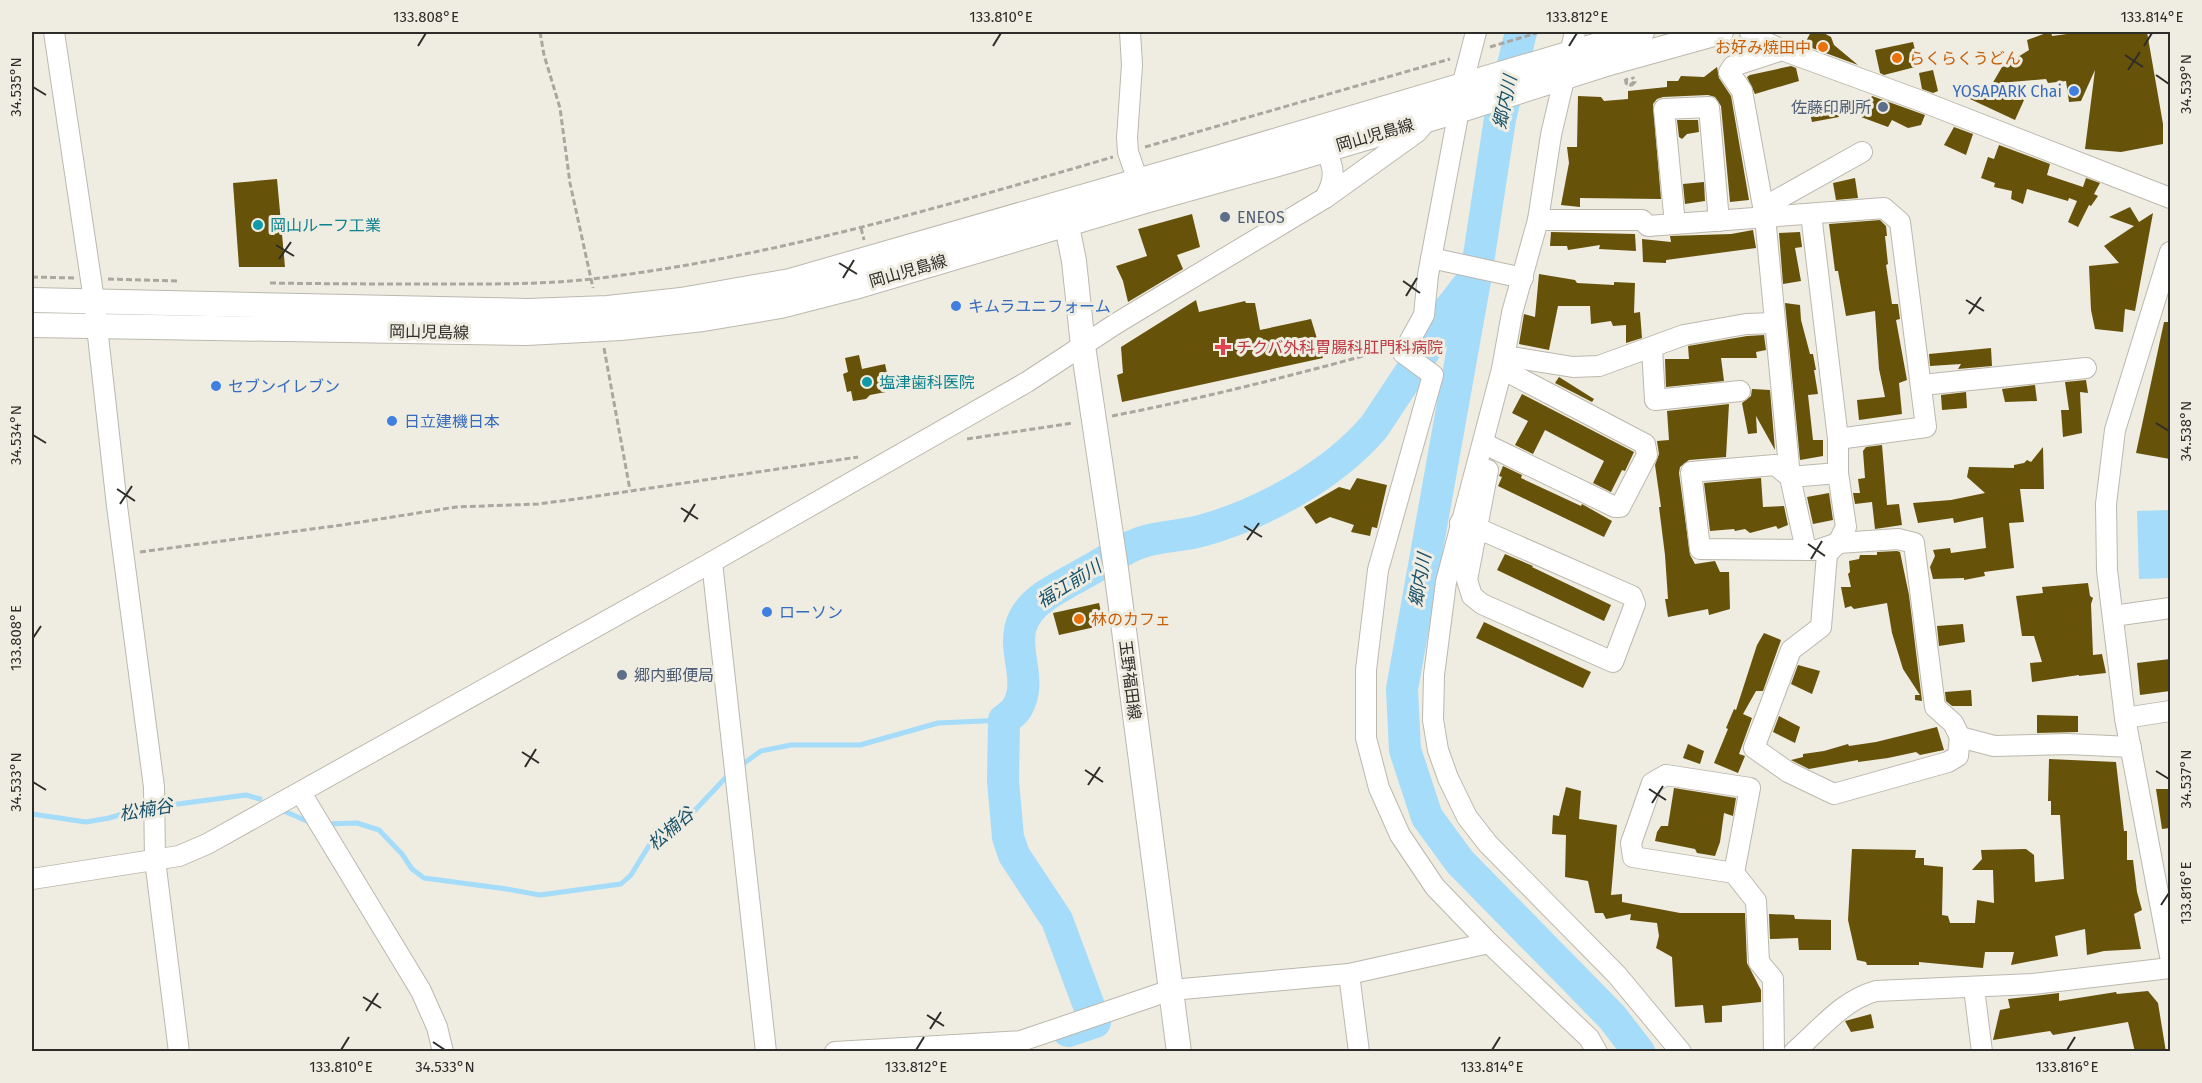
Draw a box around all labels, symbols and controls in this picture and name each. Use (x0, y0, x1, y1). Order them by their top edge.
text: 133.808°E (393, 8, 459, 26)
text: 133.810°E (969, 8, 1033, 26)
text: 133.812°E (1546, 8, 1608, 26)
text: 133.814°E (2120, 8, 2184, 26)
place label: お好み焼田中 (1715, 38, 1811, 57)
marker: お好み焼田中 (1816, 40, 1830, 54)
place label: らくらくうどん (1909, 49, 2021, 68)
marker: らくらくうどん (1890, 51, 1904, 65)
text: 34.539°N (2177, 54, 2195, 114)
text: 34.535°N (7, 57, 25, 117)
water label: 郷内川 (1489, 71, 1522, 131)
place label: YOSAPARK Chai (1953, 82, 2062, 101)
marker: YOSAPARK Chai (2067, 84, 2081, 98)
place label: 佐藤印刷所 (1791, 98, 1871, 117)
marker: 佐藤印刷所 (1876, 100, 1890, 114)
street label: 岡山児島線 (1334, 115, 1416, 155)
place label: ENEOS (1237, 208, 1285, 227)
marker: ENEOS (1218, 210, 1232, 224)
place label: 岡山ルーフ工業 (270, 216, 381, 235)
marker: 岡山ルーフ工業 (251, 218, 265, 232)
street label: 岡山児島線 (867, 251, 949, 291)
place label: キムラユニフォーム (968, 297, 1111, 316)
marker: キムラユニフォーム (949, 299, 963, 313)
street label: 岡山児島線 (389, 322, 469, 342)
marker: チクバ外科胃腸科肛門科病院 (1214, 338, 1232, 356)
place label: チクバ外科胃腸科肛門科病院 (1236, 338, 1443, 357)
place label: 塩津歯科医院 (879, 373, 975, 392)
marker: 塩津歯科医院 (860, 375, 874, 389)
place label: セブンイレブン (228, 377, 340, 396)
marker: セブンイレブン (209, 379, 223, 393)
text: 34.538°N (2177, 401, 2195, 461)
text: 34.534°N (7, 405, 25, 465)
place label: 日立建機日本 (404, 412, 500, 431)
marker: 日立建機日本 (385, 414, 399, 428)
water label: 郷内川 (1404, 550, 1436, 608)
water label: 福江前川 (1033, 555, 1107, 612)
place label: ローソン (779, 603, 843, 622)
text: 133.808°E (7, 605, 25, 671)
marker: ローソン (760, 605, 774, 619)
place label: 林のカフェ (1091, 610, 1171, 629)
marker: 林のカフェ (1072, 612, 1086, 626)
street label: 玉野福田線 (1116, 639, 1144, 721)
place label: 郷内郵便局 (634, 666, 714, 685)
marker: 郷内郵便局 (615, 668, 629, 682)
text: 34.537°N (2177, 750, 2195, 808)
text: 34.533°N (7, 752, 25, 812)
water label: 松楠谷 (118, 794, 176, 826)
water label: 松楠谷 (643, 802, 700, 855)
text: 133.816°E (2177, 861, 2195, 925)
text: 133.810°E (309, 1058, 373, 1076)
text: 34.533°N (415, 1058, 475, 1076)
text: 133.812°E (885, 1058, 947, 1076)
text: 133.814°E (1460, 1058, 1524, 1076)
text: 133.816°E (2035, 1058, 2099, 1076)

